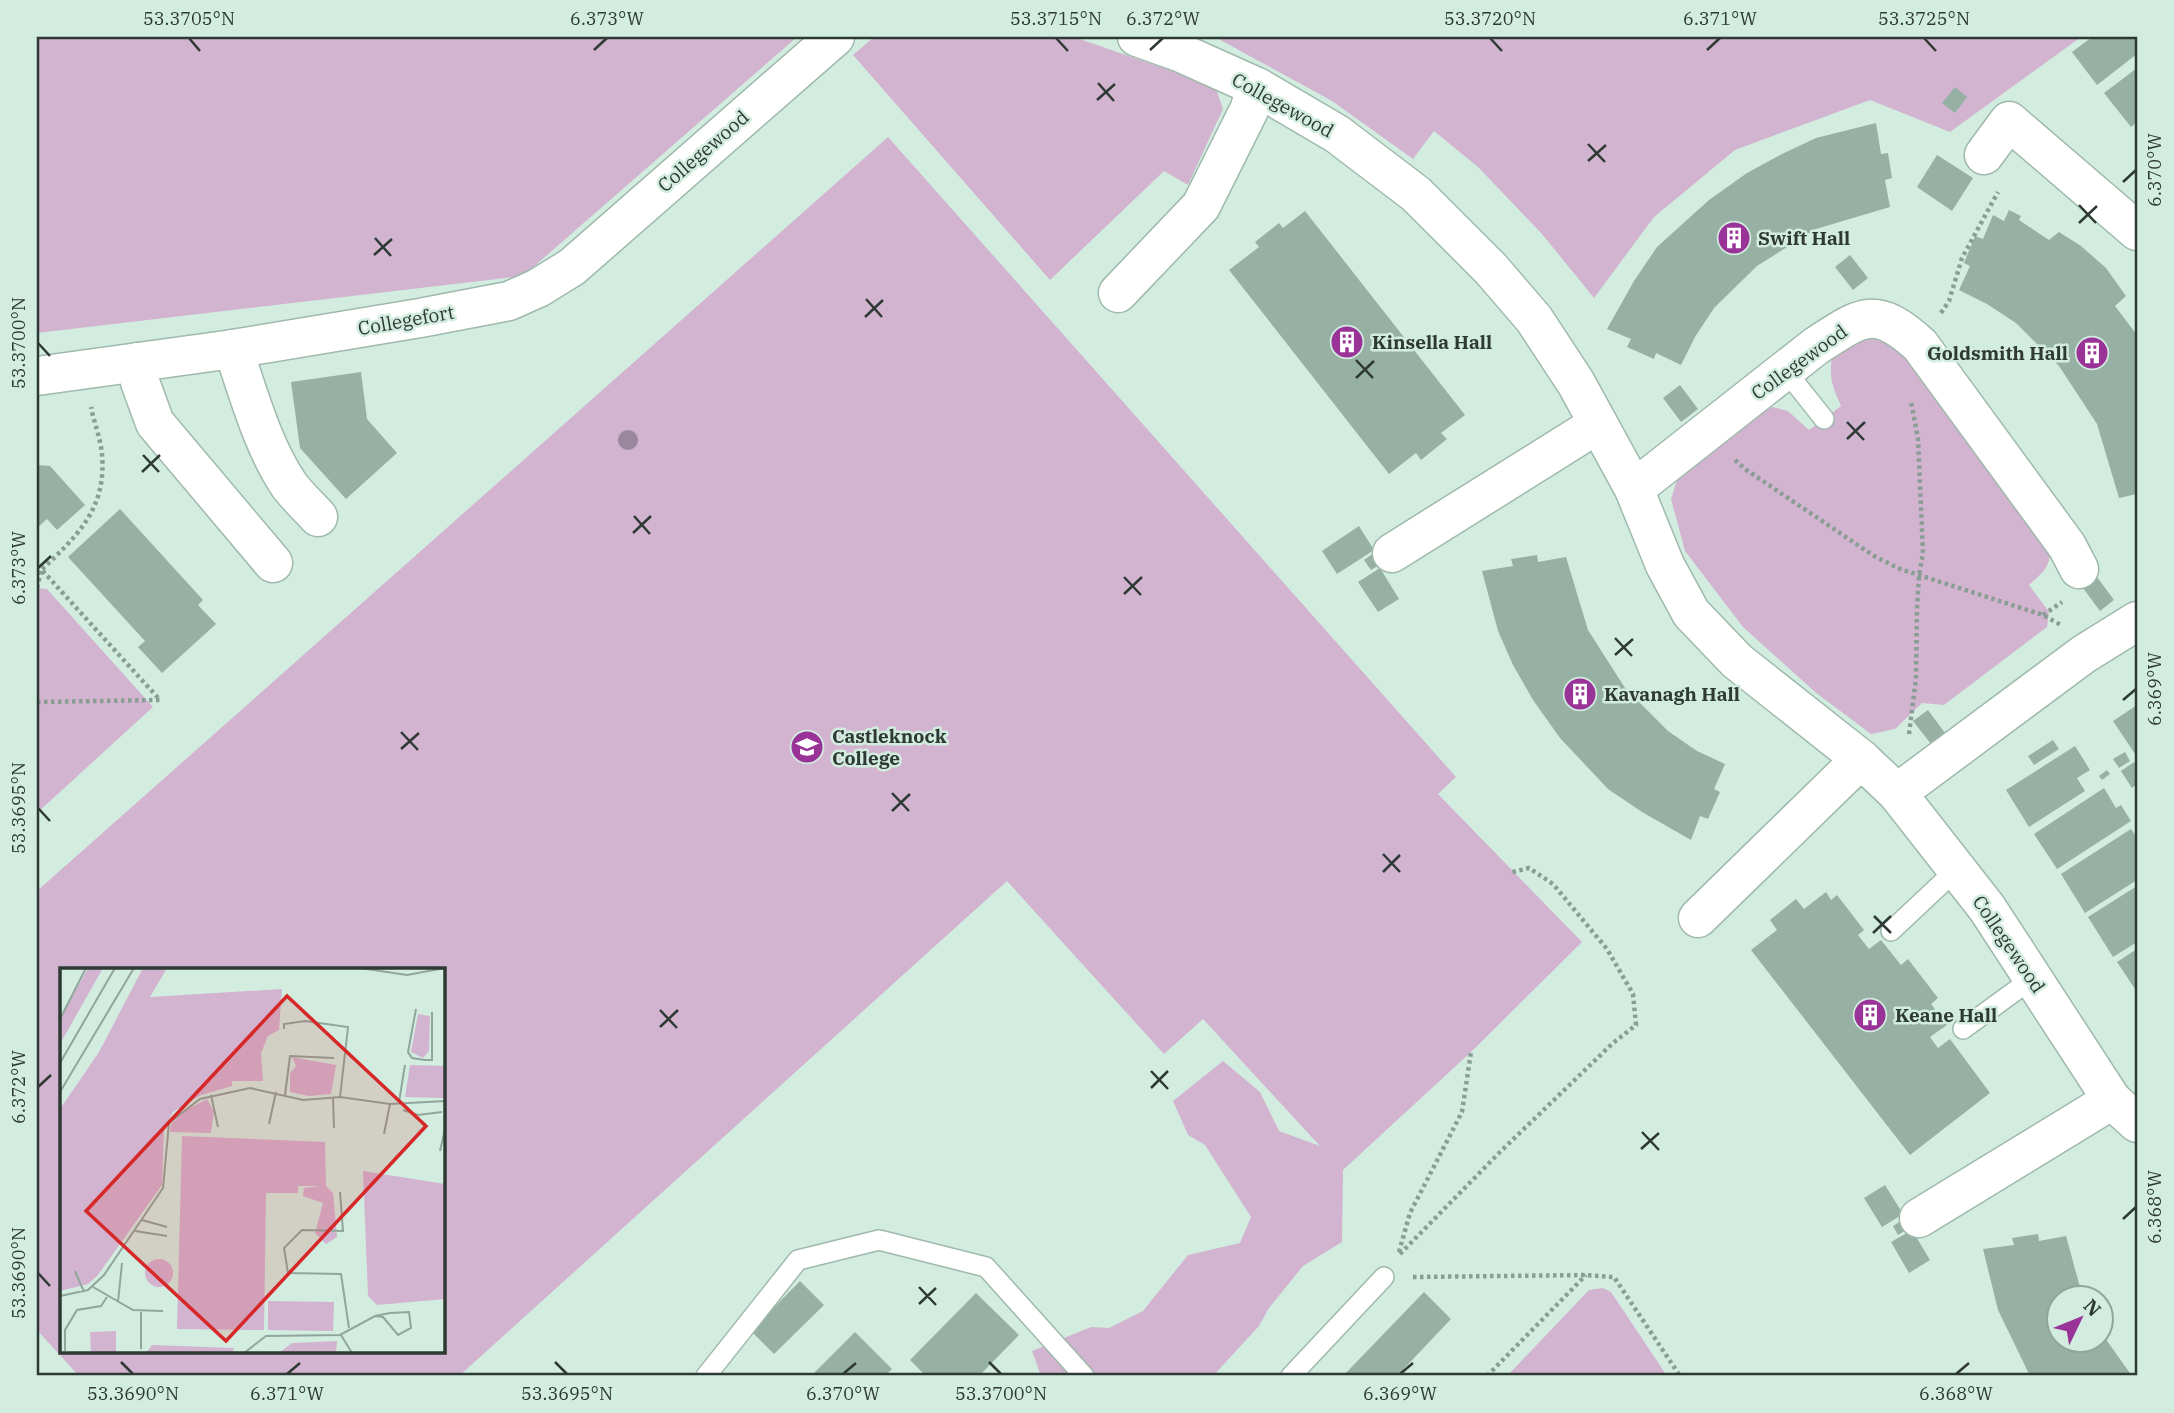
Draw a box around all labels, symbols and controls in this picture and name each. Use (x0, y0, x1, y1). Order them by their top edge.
text: 53.3705°N (143, 7, 235, 30)
text: 6.373°W (570, 7, 644, 30)
text: 53.3715°N (1010, 7, 1102, 30)
text: 6.372°W (1126, 7, 1200, 30)
text: 53.3720°N (1444, 7, 1536, 30)
text: 6.371°W (1683, 7, 1757, 30)
text: 53.3725°N (1878, 7, 1970, 30)
street label: Collegewood (1228, 67, 1338, 143)
street label: Collegewood (653, 105, 753, 197)
text: 6.370°W (2143, 133, 2166, 207)
building icon: Swift Hall (1715, 219, 1753, 257)
place label: Swift Hall (1758, 226, 1850, 250)
text: 53.3700°N (7, 297, 30, 389)
street label: Collegefort (356, 300, 456, 340)
street label: Collegewood (1746, 319, 1852, 405)
building icon: Kinsella Hall (1328, 323, 1366, 361)
place label: Kinsella Hall (1372, 330, 1492, 354)
building icon: Goldsmith Hall (2073, 334, 2111, 372)
place label: Goldsmith Hall (1927, 341, 2068, 365)
text: 6.373°W (7, 531, 30, 605)
text: 6.369°W (2143, 652, 2166, 726)
building icon: Kavanagh Hall (1561, 675, 1599, 713)
place label: Kavanagh Hall (1604, 682, 1740, 706)
place label: Castleknock College (832, 724, 947, 770)
school or university icon: Castleknock College (788, 728, 826, 766)
text: 53.3695°N (7, 762, 30, 854)
street label: Collegewood (1968, 891, 2050, 997)
inset map (60, 968, 444, 1354)
building icon: Keane Hall (1851, 996, 1889, 1034)
place label: Keane Hall (1895, 1003, 1997, 1027)
text: 6.372°W (7, 1050, 30, 1124)
text: 6.368°W (2143, 1170, 2166, 1244)
text: 53.3690°N (7, 1227, 30, 1319)
north arrow (2044, 1284, 2114, 1354)
text: N (2079, 1294, 2106, 1321)
text: 53.3690°N (87, 1382, 179, 1405)
text: 6.371°W (250, 1382, 324, 1405)
text: 53.3695°N (521, 1382, 613, 1405)
text: 6.370°W (806, 1382, 880, 1405)
text: 53.3700°N (955, 1382, 1047, 1405)
text: 6.369°W (1363, 1382, 1437, 1405)
text: 6.368°W (1919, 1382, 1993, 1405)

